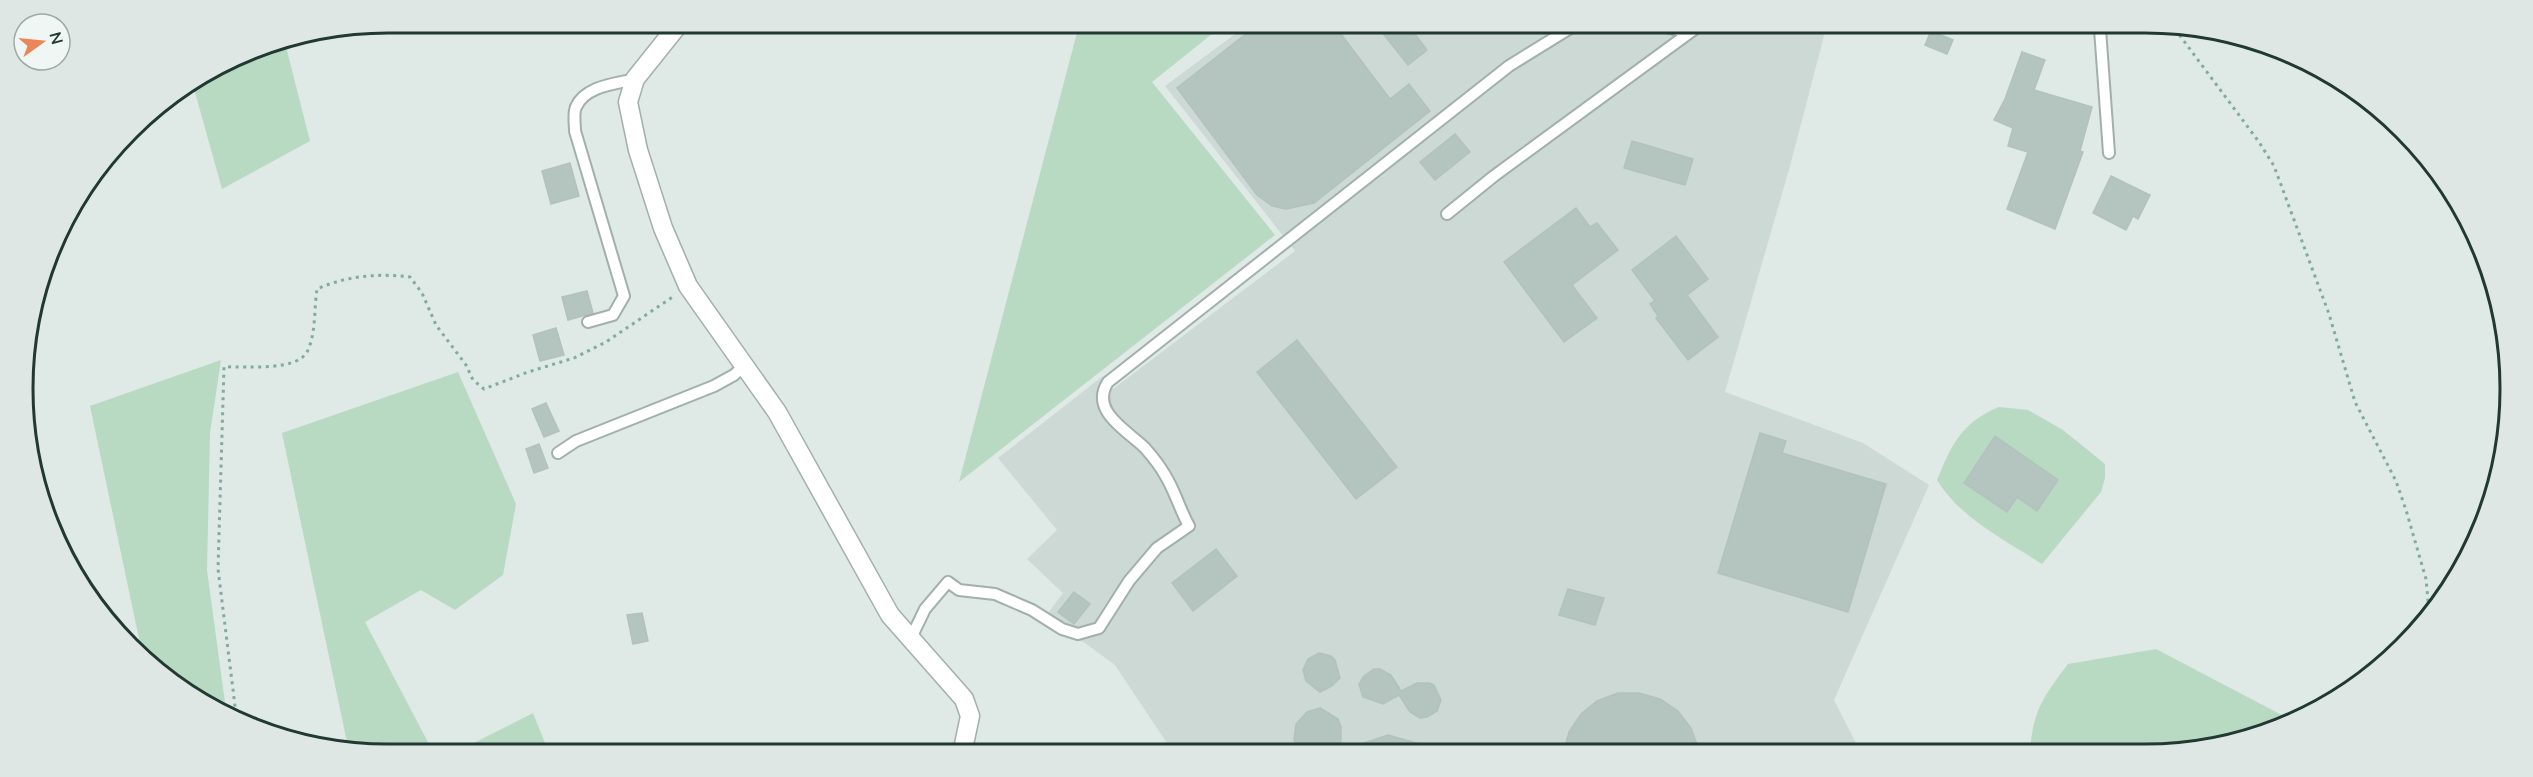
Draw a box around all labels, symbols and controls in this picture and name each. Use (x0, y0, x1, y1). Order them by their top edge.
north arrow (12, 12, 72, 72)
text: N (45, 30, 68, 47)

